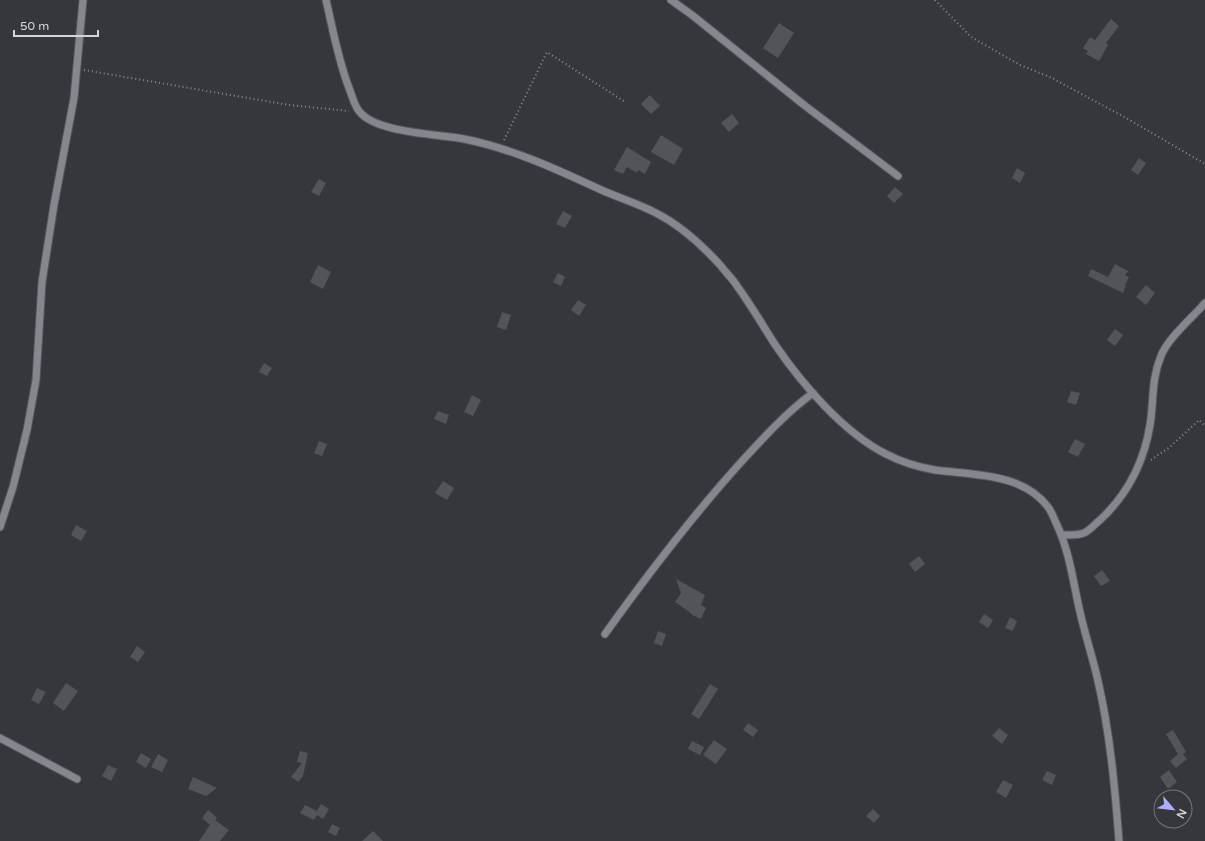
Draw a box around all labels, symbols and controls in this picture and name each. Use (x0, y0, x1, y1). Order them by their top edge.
scale bar (14, 12, 98, 38)
text: 50 m (20, 19, 49, 33)
north arrow (1153, 789, 1193, 829)
text: N (1174, 807, 1189, 820)

